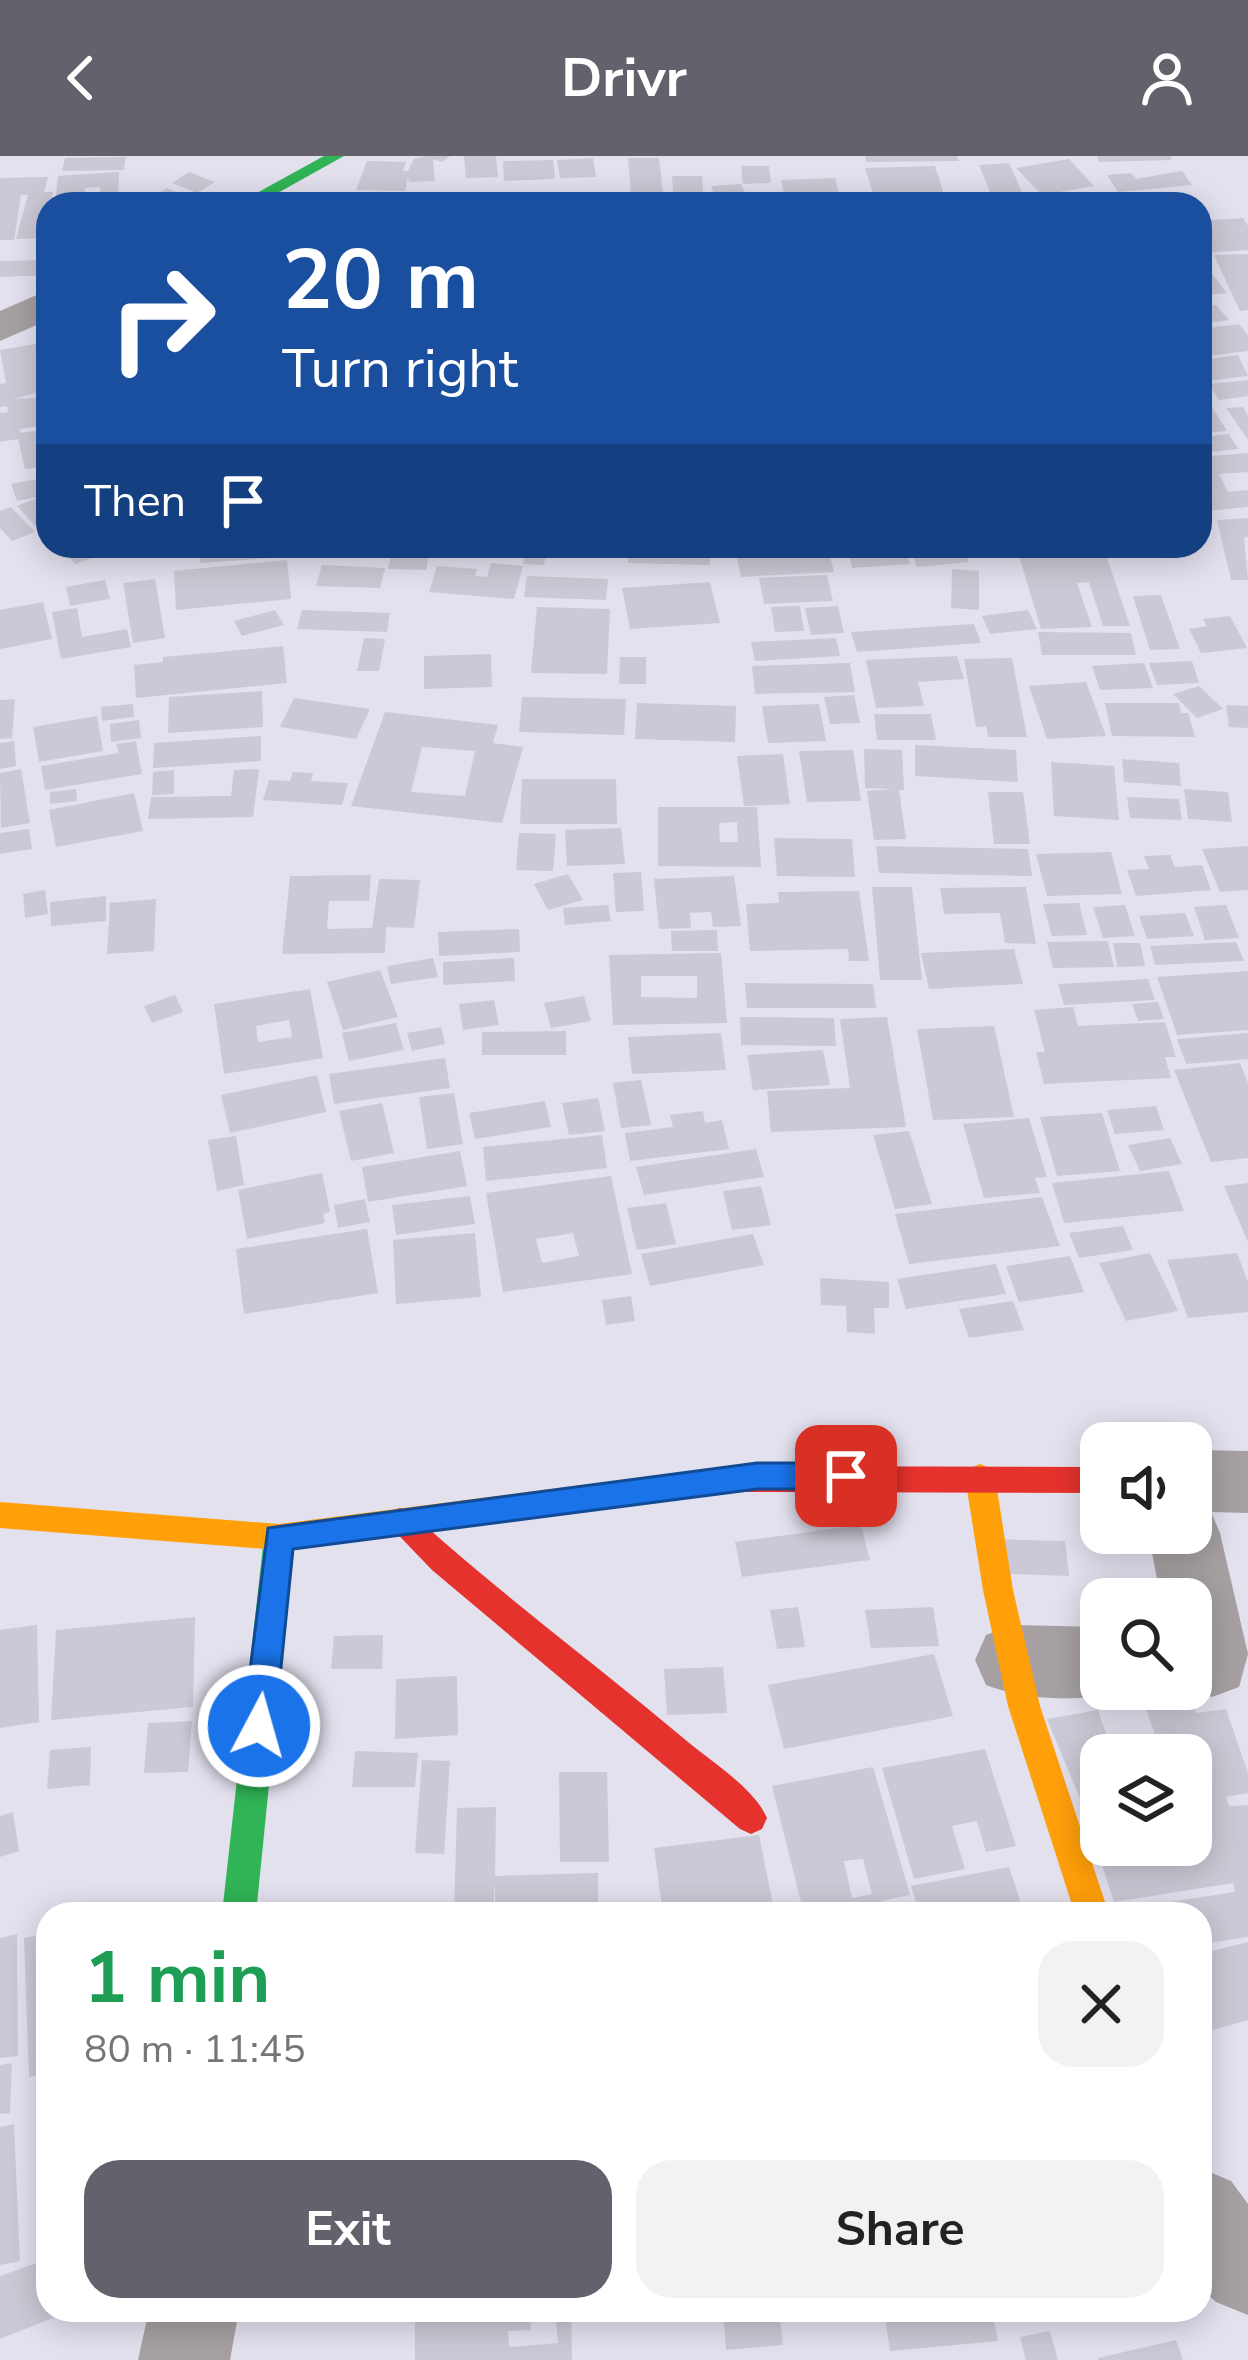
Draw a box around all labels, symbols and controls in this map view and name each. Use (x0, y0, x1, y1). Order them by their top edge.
text: Drivr (561, 41, 687, 115)
icon: back (48, 45, 114, 111)
icon: person (1134, 45, 1200, 111)
text: 20 m (282, 223, 479, 338)
icon: right (84, 240, 240, 396)
text: Turn right (282, 332, 518, 406)
icon: arrive (210, 468, 276, 534)
text: Then (84, 471, 186, 532)
map controls (1080, 1422, 1212, 1866)
button: sound (1080, 1422, 1212, 1554)
pin (795, 1425, 897, 1527)
icon: arrive (813, 1443, 879, 1509)
button: search (1080, 1578, 1212, 1710)
position arrow (196, 1663, 322, 1789)
button: layers (1080, 1734, 1212, 1866)
text: 1 min (84, 1929, 270, 2027)
button: close (1038, 1941, 1164, 2067)
text: 80 m · 11:45 (84, 2023, 306, 2076)
button: Exit (84, 2160, 612, 2298)
button: Share (636, 2160, 1164, 2298)

